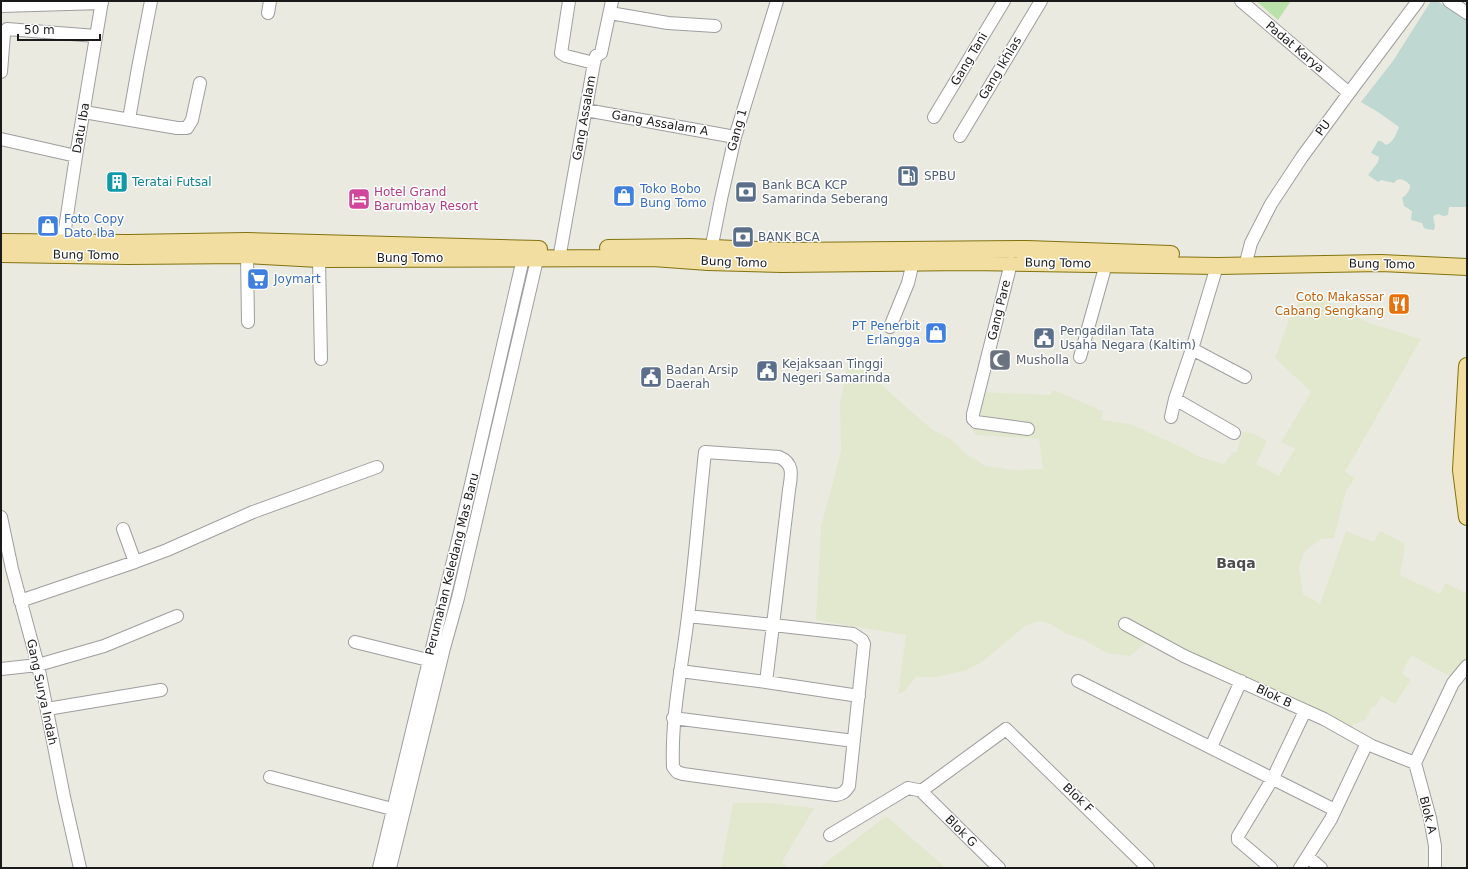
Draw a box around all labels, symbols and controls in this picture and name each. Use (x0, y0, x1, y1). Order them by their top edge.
scale bar (18, 16, 100, 42)
street label: Padat Karya (1263, 19, 1327, 75)
text: 50 m (24, 23, 55, 37)
street label: Gang Tani (948, 30, 990, 88)
street label: Gang Ikhlas (976, 34, 1024, 102)
street label: Gang Assalam (570, 74, 598, 162)
street label: Datu Iba (70, 102, 92, 154)
street label: Gang 1 (724, 107, 750, 153)
street label: Gang Assalam A (610, 108, 710, 139)
street label: PU (1313, 117, 1333, 139)
fuel station icon: SPBU (895, 163, 921, 189)
building icon: Teratai Futsal (104, 169, 130, 195)
place label: SPBU (924, 169, 956, 183)
place label: Teratai Futsal (131, 175, 212, 189)
place label: Bank BCA KCP Samarinda Seberang (762, 178, 888, 206)
bank icon: Bank BCA KCP Samarinda Seberang (733, 179, 759, 205)
place label: Toko Bobo Bung Tomo (639, 182, 707, 210)
shop icon: Toko Bobo Bung Tomo (611, 183, 637, 209)
place label: Hotel Grand Barumbay Resort (374, 185, 478, 213)
hotel icon: Hotel Grand Barumbay Resort (346, 186, 372, 212)
place label: Foto Copy Dato Iba (64, 212, 124, 240)
shop icon: Foto Copy Dato Iba (35, 213, 61, 239)
bank icon: BANK BCA (730, 224, 756, 250)
place label: BANK BCA (758, 230, 821, 244)
street label: Bung Tomo (53, 247, 119, 263)
street label: Bung Tomo (377, 251, 443, 265)
street label: Bung Tomo (701, 254, 767, 270)
street label: Bung Tomo (1025, 255, 1091, 271)
street label: Bung Tomo (1349, 256, 1415, 272)
supermarket icon: Joymart (245, 266, 271, 292)
place label: Joymart (273, 272, 321, 286)
street label: Gang Pare (985, 278, 1013, 342)
place label: Coto Makassar Cabang Sengkang (1275, 290, 1384, 318)
restaurant icon: Coto Makassar Cabang Sengkang (1386, 291, 1412, 317)
place label: PT Penerbit Erlangga (852, 319, 920, 347)
shop icon: PT Penerbit Erlangga (923, 320, 949, 346)
place label: Pengadilan Tata Usaha Negara (Kaltim) (1060, 324, 1196, 352)
public building icon: Pengadilan Tata Usaha Negara (Kaltim) (1031, 325, 1057, 351)
mosque icon: Musholla (987, 347, 1013, 373)
place label: Musholla (1016, 353, 1069, 367)
place label: Kejaksaan Tinggi Negeri Samarinda (782, 357, 890, 385)
public building icon: Kejaksaan Tinggi Negeri Samarinda (754, 358, 780, 384)
place label: Badan Arsip Daerah (666, 363, 738, 391)
public building icon: Badan Arsip Daerah (638, 364, 664, 390)
street label: Perumahan Keledang Mas Baru (423, 471, 481, 657)
district label: Baqa (1216, 555, 1256, 571)
street label: Gang Surya Indah (24, 638, 60, 746)
street label: Blok B (1254, 682, 1294, 710)
street label: Blok F (1060, 780, 1096, 816)
street label: Blok A (1417, 795, 1440, 836)
street label: Blok G (942, 812, 980, 850)

